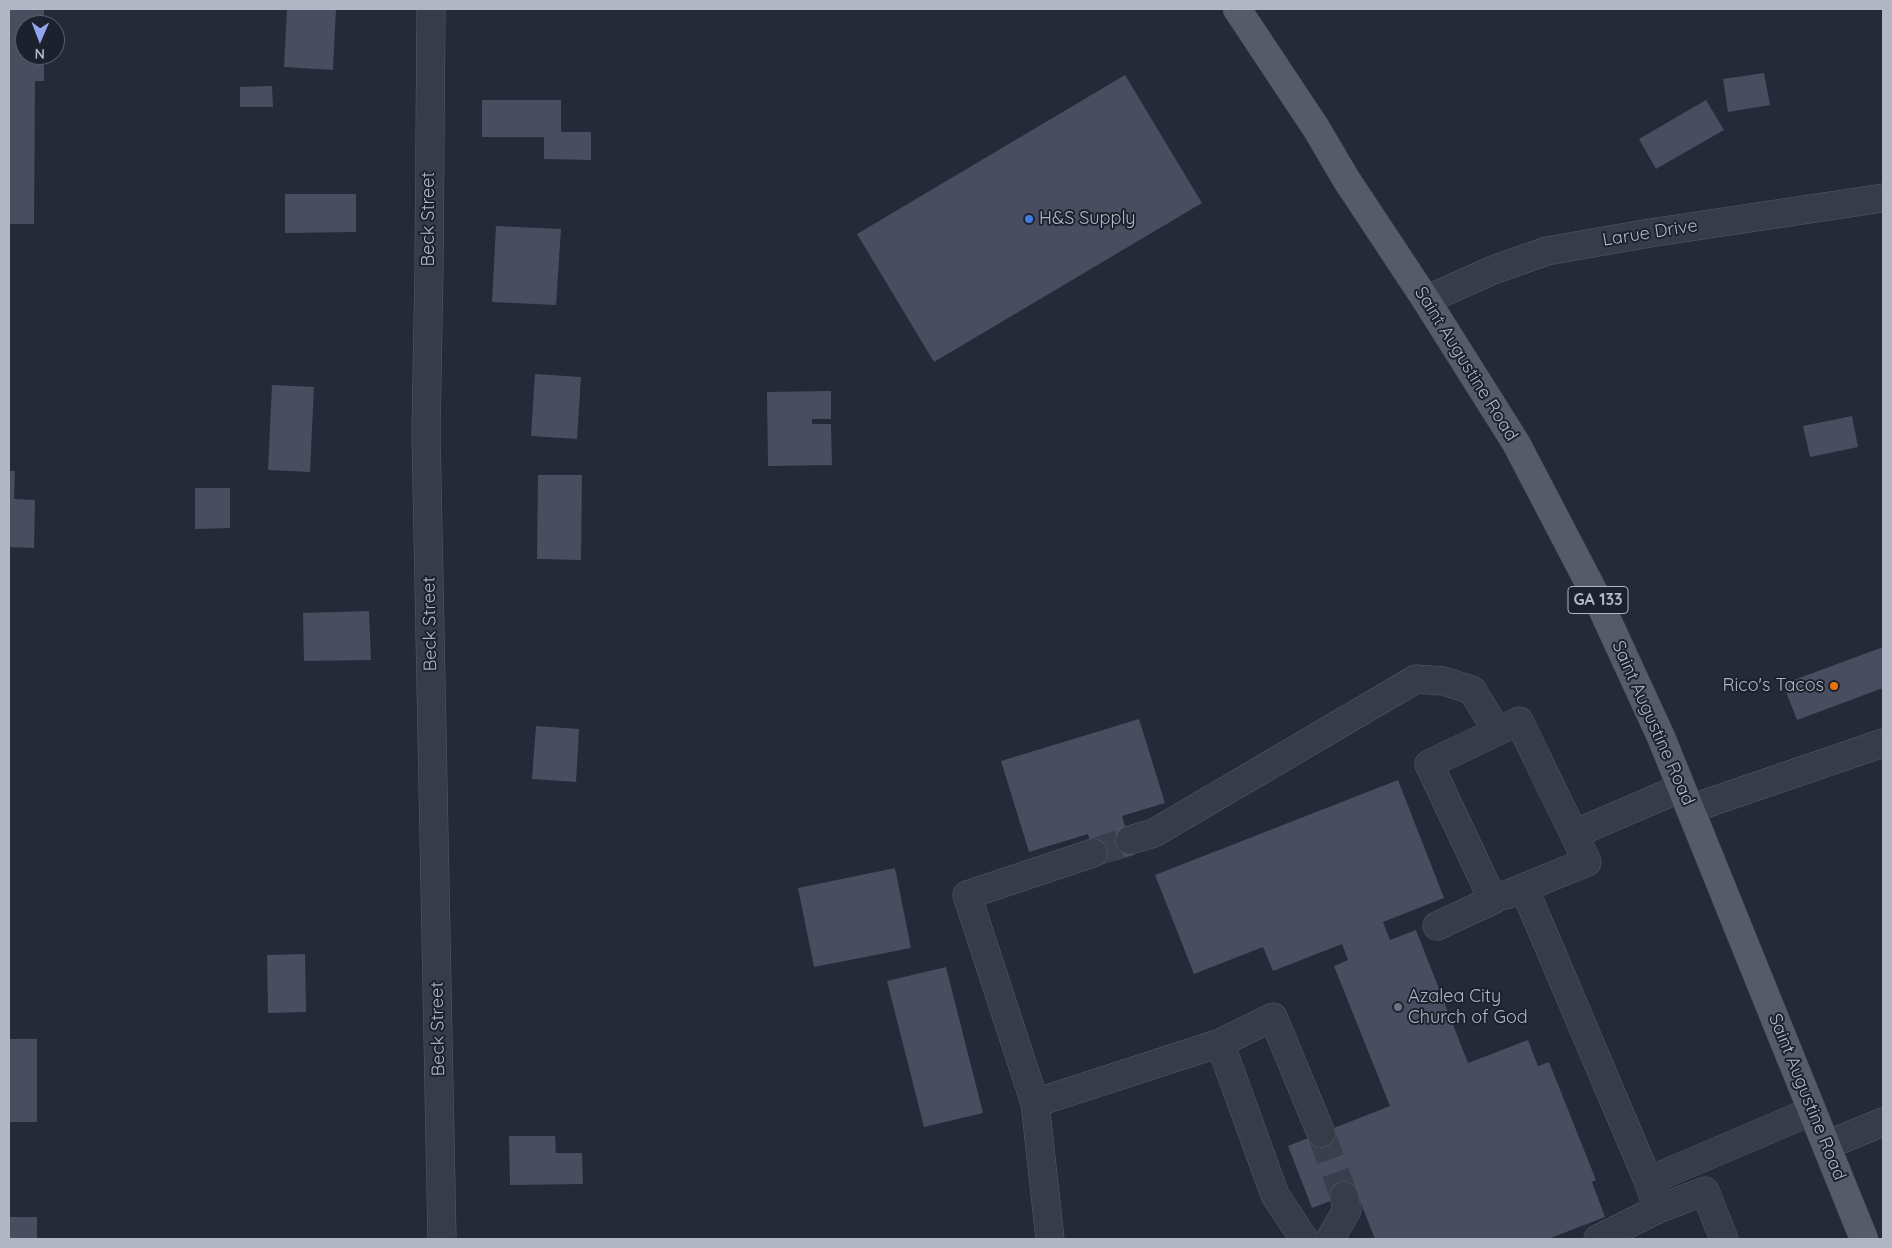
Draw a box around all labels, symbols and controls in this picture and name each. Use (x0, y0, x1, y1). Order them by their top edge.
north arrow (15, 15, 65, 65)
text: N (34, 45, 45, 63)
street label: Beck Street (418, 172, 440, 266)
place label: H&S Supply (1039, 208, 1135, 230)
marker: H&S Supply (1023, 213, 1035, 225)
street label: Larue Drive (1601, 215, 1699, 251)
street label: Saint Augustine Road (1410, 283, 1522, 445)
street label: Beck Street (418, 576, 442, 672)
road number: GA 133 (1568, 586, 1628, 614)
street label: Saint Augustine Road (1607, 637, 1699, 809)
place label: Rico's Tacos (1722, 675, 1824, 697)
marker: Rico's Tacos (1828, 680, 1840, 692)
street label: Beck Street (426, 981, 450, 1077)
place label: Azalea City Church of God (1408, 986, 1528, 1028)
marker: Azalea City Church of God (1392, 1001, 1404, 1013)
street label: Saint Augustine Road (1764, 1011, 1850, 1183)

